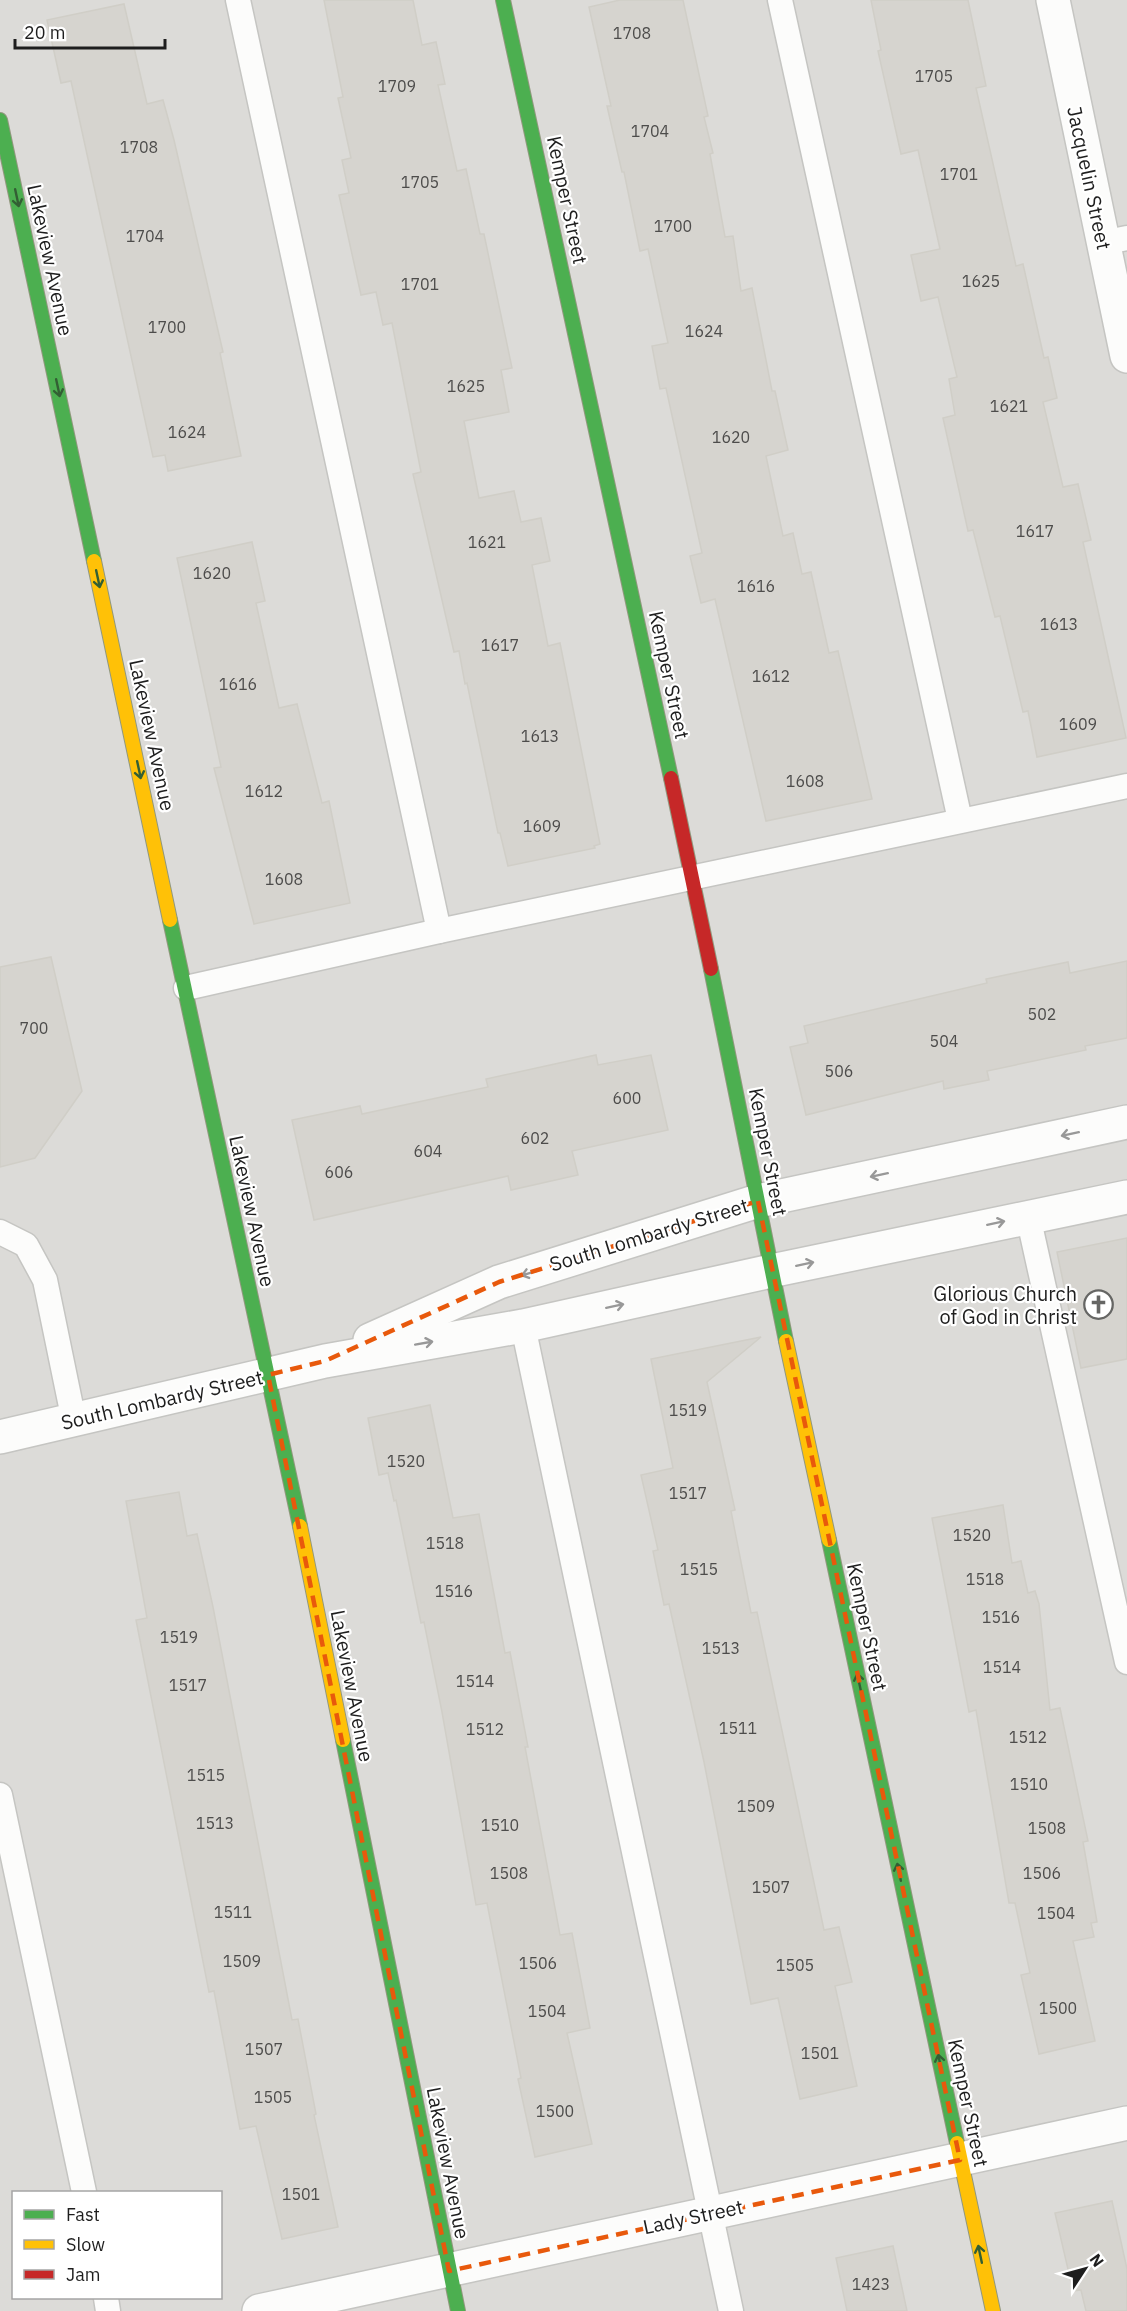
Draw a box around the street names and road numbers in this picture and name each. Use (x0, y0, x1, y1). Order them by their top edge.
street label: Jacquelin Street (1061, 104, 1118, 252)
street label: Kemper Street (541, 133, 594, 266)
street label: Lakeview Avenue (21, 182, 80, 338)
street label: Kemper Street (643, 608, 696, 741)
street label: Lakeview Avenue (123, 657, 182, 813)
street label: Kemper Street (743, 1085, 794, 1218)
street label: Lakeview Avenue (223, 1133, 282, 1289)
street label: South Lombardy Street (546, 1191, 752, 1278)
street label: South Lombardy Street (58, 1363, 265, 1436)
street label: Kemper Street (841, 1560, 894, 1693)
street label: Lakeview Avenue (325, 1608, 380, 1764)
street label: Kemper Street (942, 2036, 995, 2169)
street label: Lakeview Avenue (421, 2085, 476, 2241)
street label: Lady Street (640, 2193, 746, 2240)

